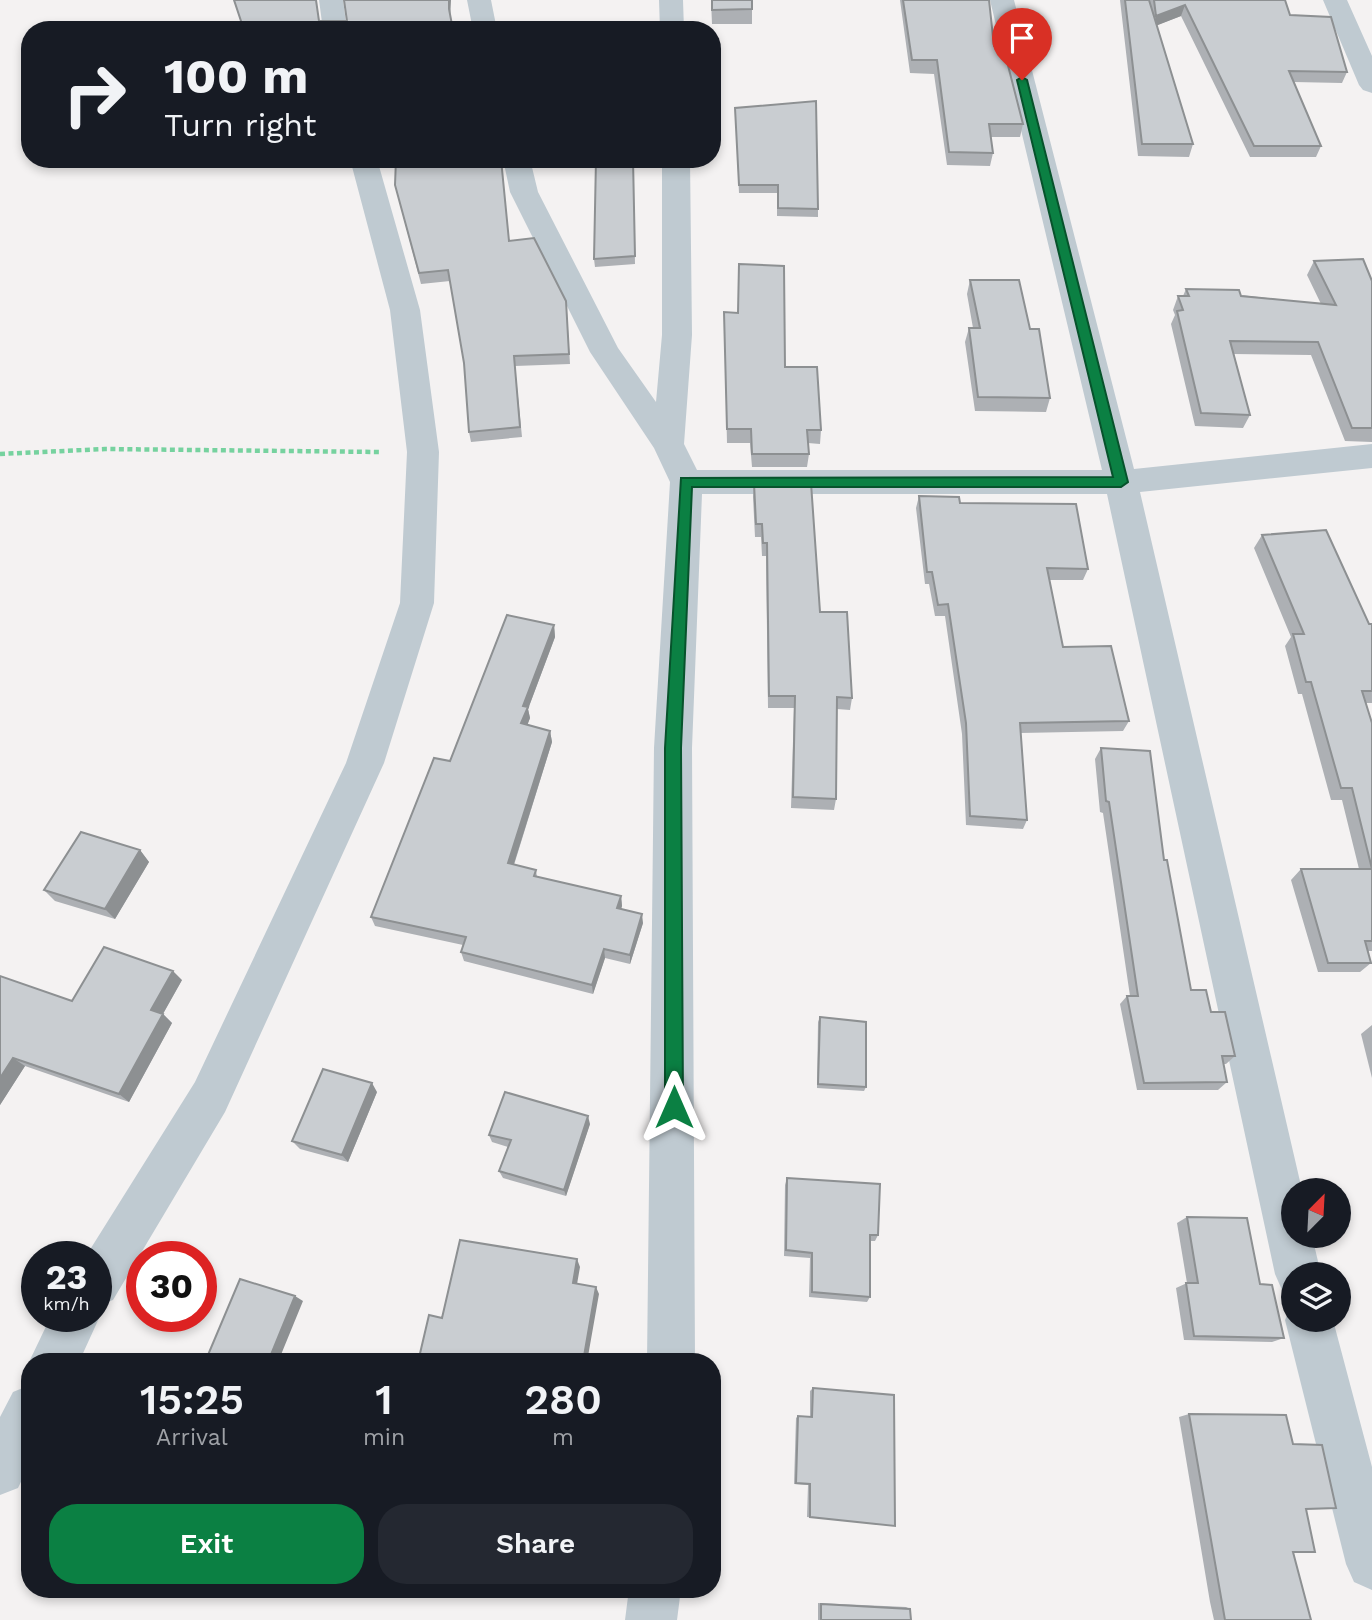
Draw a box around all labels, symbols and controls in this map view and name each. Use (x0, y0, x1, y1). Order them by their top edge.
pin (992, 8, 1052, 80)
icon: arrive (1003, 19, 1041, 57)
text: 100 m (164, 47, 308, 105)
icon: right (49, 49, 140, 140)
text: Turn right (164, 106, 316, 144)
position arrow (637, 1070, 711, 1144)
north arrow (1281, 1178, 1351, 1248)
map controls (1281, 1178, 1351, 1332)
speed limit sign: 30 (126, 1241, 217, 1332)
text: 23 (46, 1256, 87, 1298)
button: layers (1281, 1262, 1351, 1332)
text: km/h (43, 1293, 90, 1314)
text: 15:25 (140, 1375, 244, 1424)
text: 1 (375, 1375, 393, 1424)
text: 280 (524, 1375, 602, 1424)
text: Arrival (156, 1424, 228, 1451)
text: min (363, 1424, 405, 1451)
text: m (552, 1424, 574, 1451)
button: Exit (49, 1504, 364, 1584)
button: Share (378, 1504, 693, 1584)

